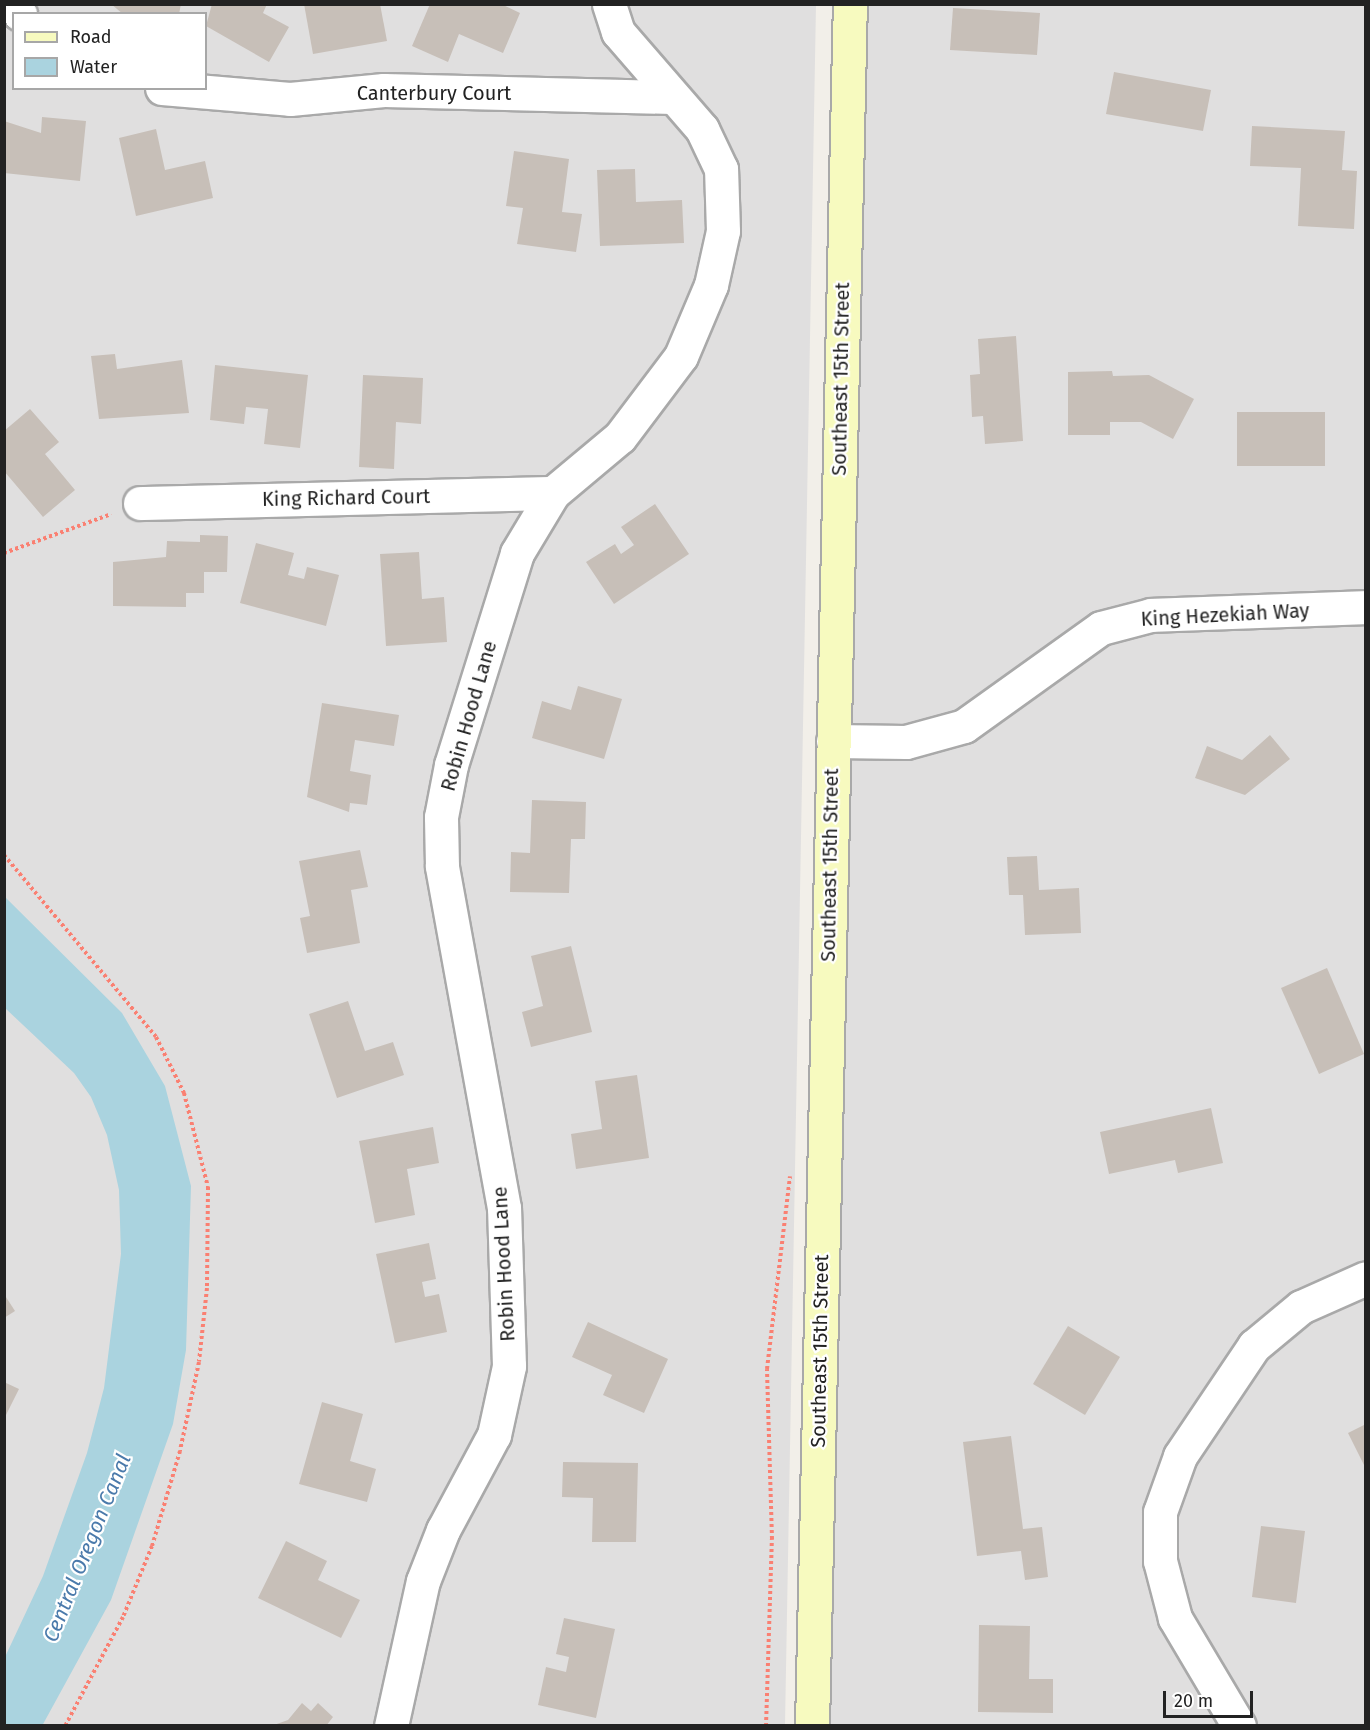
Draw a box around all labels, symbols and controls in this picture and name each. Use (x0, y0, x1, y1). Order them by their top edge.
legend (12, 12, 207, 90)
text: Road (70, 26, 112, 48)
text: Water (70, 56, 117, 78)
street label: Canterbury Court (357, 81, 511, 105)
street label: Southeast 15th Street (827, 282, 855, 476)
street label: King Richard Court (262, 485, 430, 511)
street label: King Hezekiah Way (1140, 599, 1310, 631)
street label: Robin Hood Lane (436, 638, 502, 794)
street label: Southeast 15th Street (816, 768, 844, 962)
street label: Robin Hood Lane (488, 1186, 520, 1342)
street label: Southeast 15th Street (806, 1254, 834, 1448)
water label: Central Oregon Canal (38, 1450, 136, 1646)
scale bar (1166, 1679, 1256, 1717)
text: 20 m (1174, 1690, 1213, 1712)

